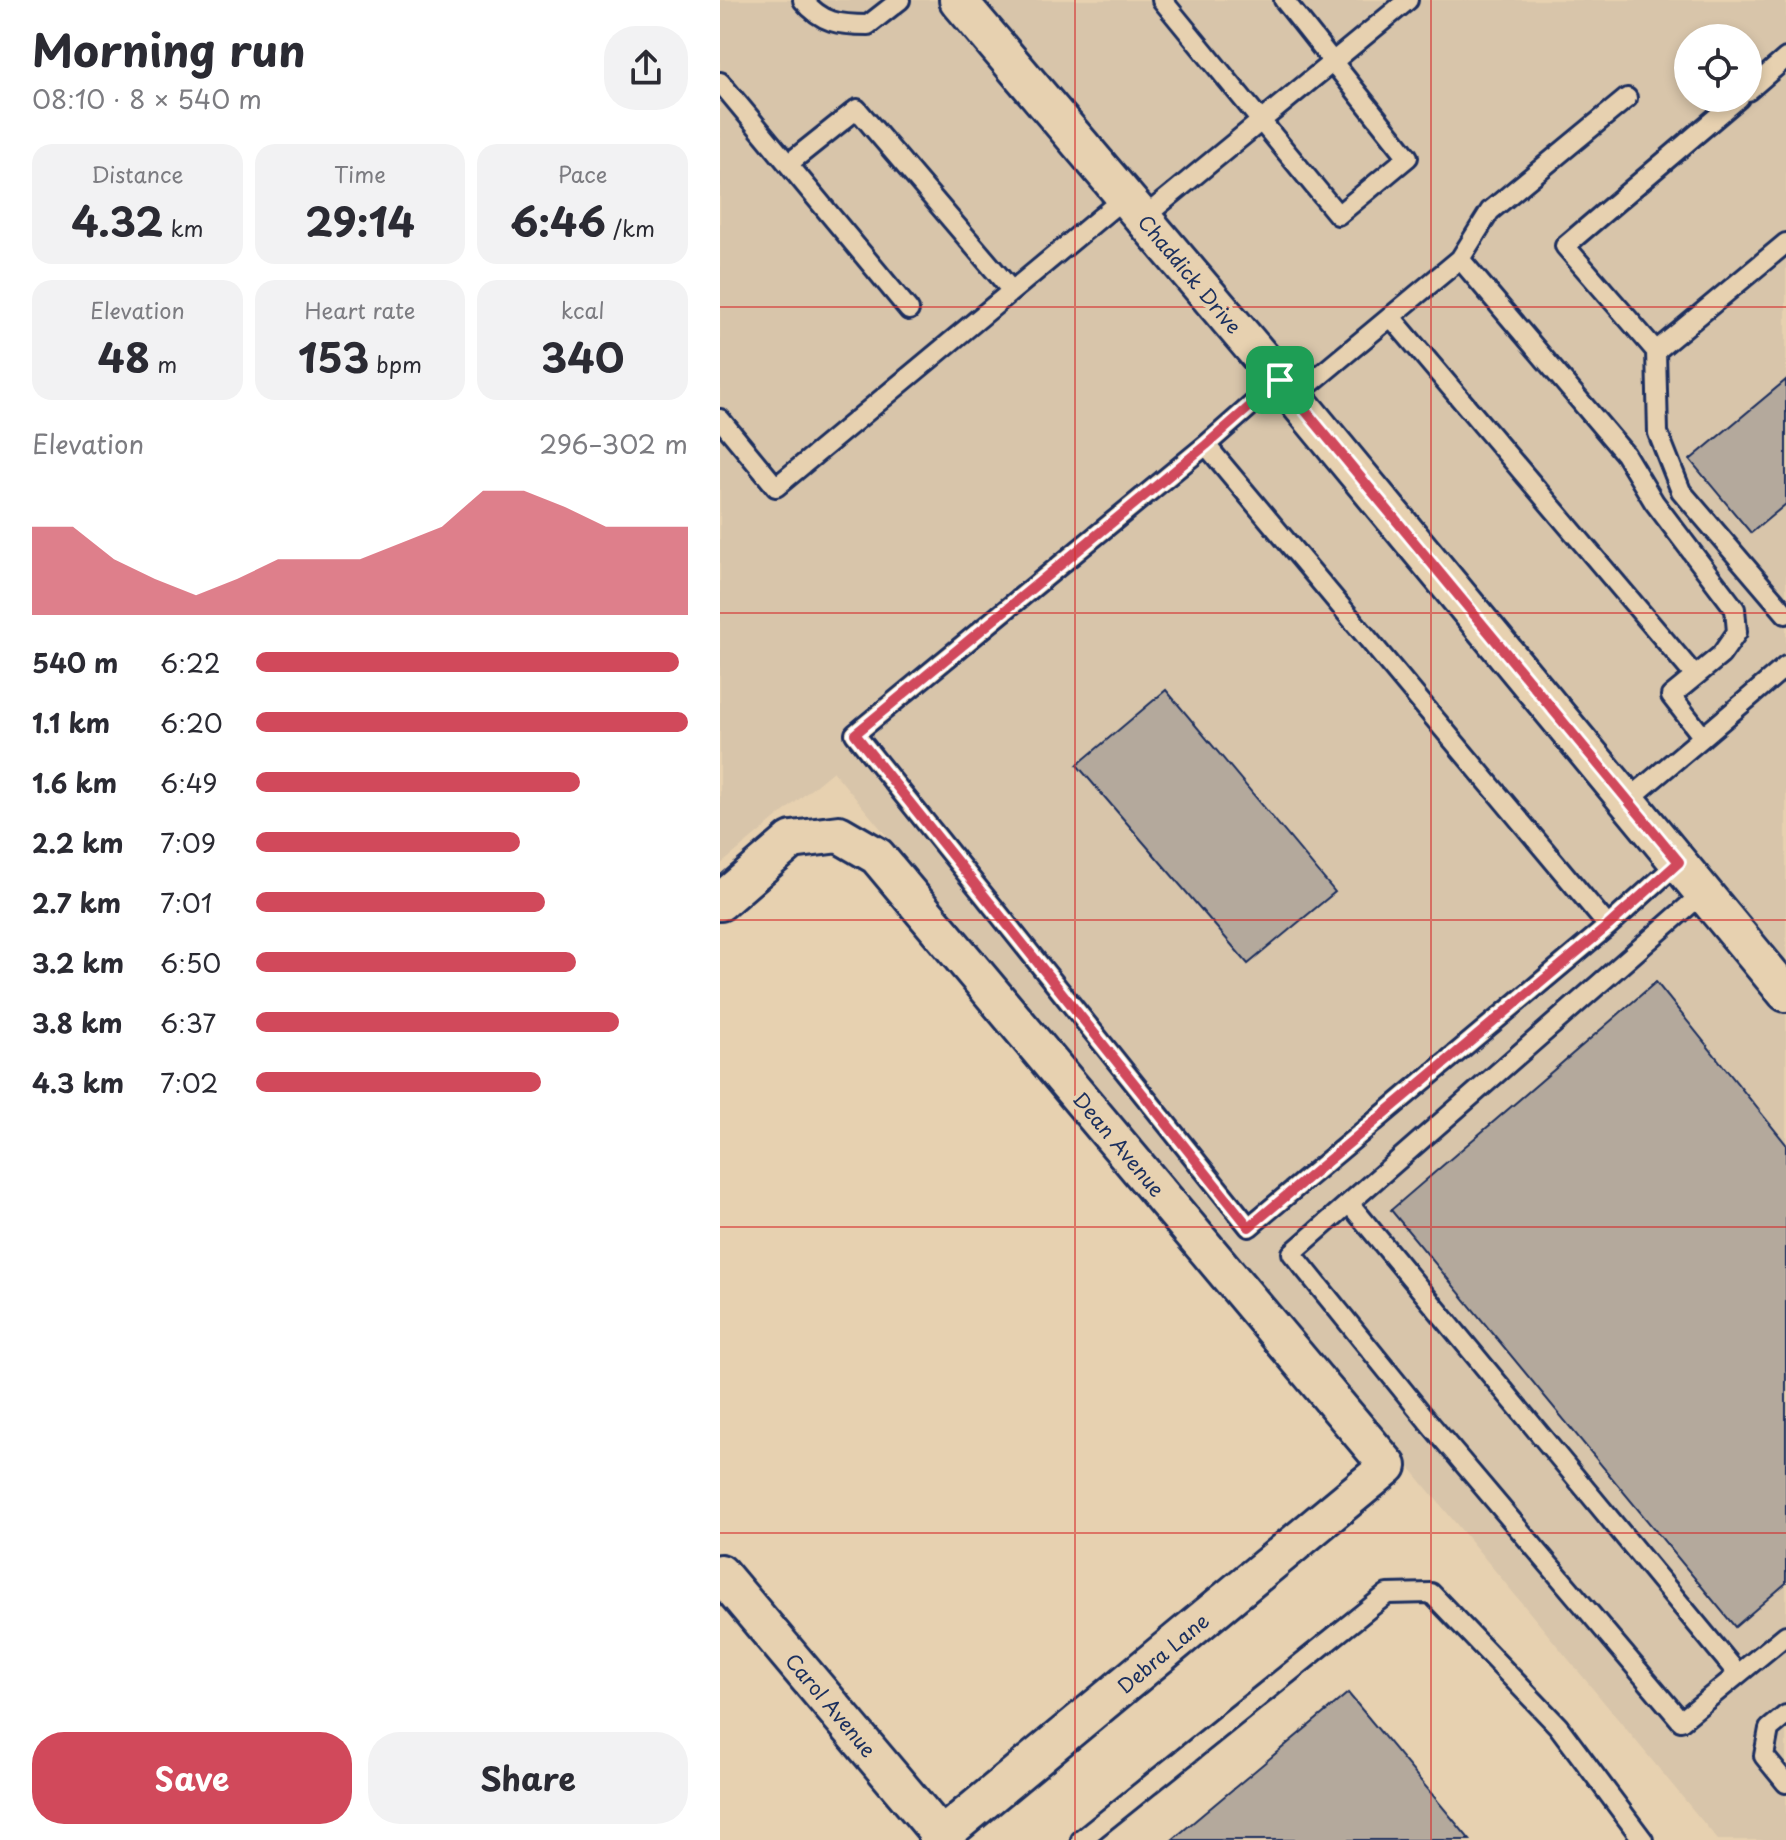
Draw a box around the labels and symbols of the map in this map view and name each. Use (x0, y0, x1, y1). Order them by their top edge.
street label: Chaddick Drive (1131, 208, 1249, 340)
pin (1246, 346, 1314, 414)
street label: Dean Avenue (1066, 1085, 1172, 1203)
street label: Debra Lane (1111, 1606, 1215, 1700)
street label: Carol Avenue (779, 1647, 884, 1764)

